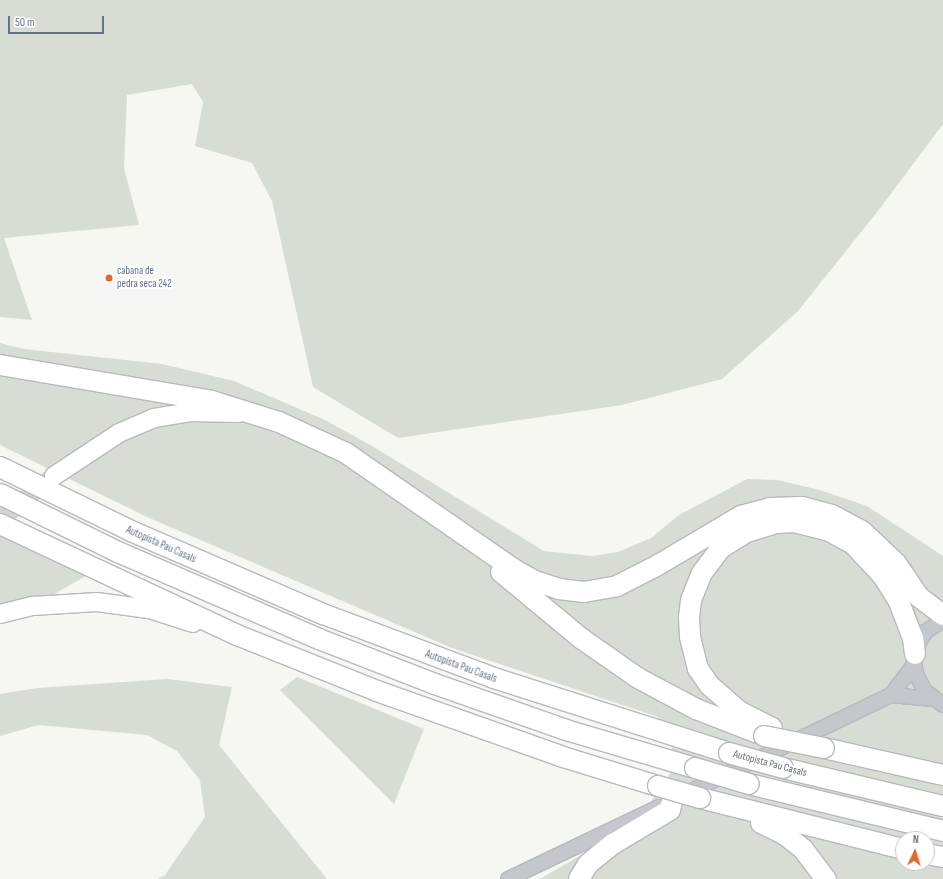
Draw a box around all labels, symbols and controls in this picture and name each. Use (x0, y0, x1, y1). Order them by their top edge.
scale bar (10, 8, 106, 34)
text: 50 m (15, 15, 35, 30)
place label: cabana de pedra seca 242 (117, 265, 172, 291)
marker: cabana de pedra seca 242 (104, 273, 114, 283)
street label: Autopista Pau Casals (124, 524, 198, 566)
street label: Autopista Pau Casals (423, 648, 499, 686)
street label: Autopista Pau Casals (732, 748, 808, 780)
north arrow (895, 831, 935, 871)
text: N (912, 833, 919, 846)

